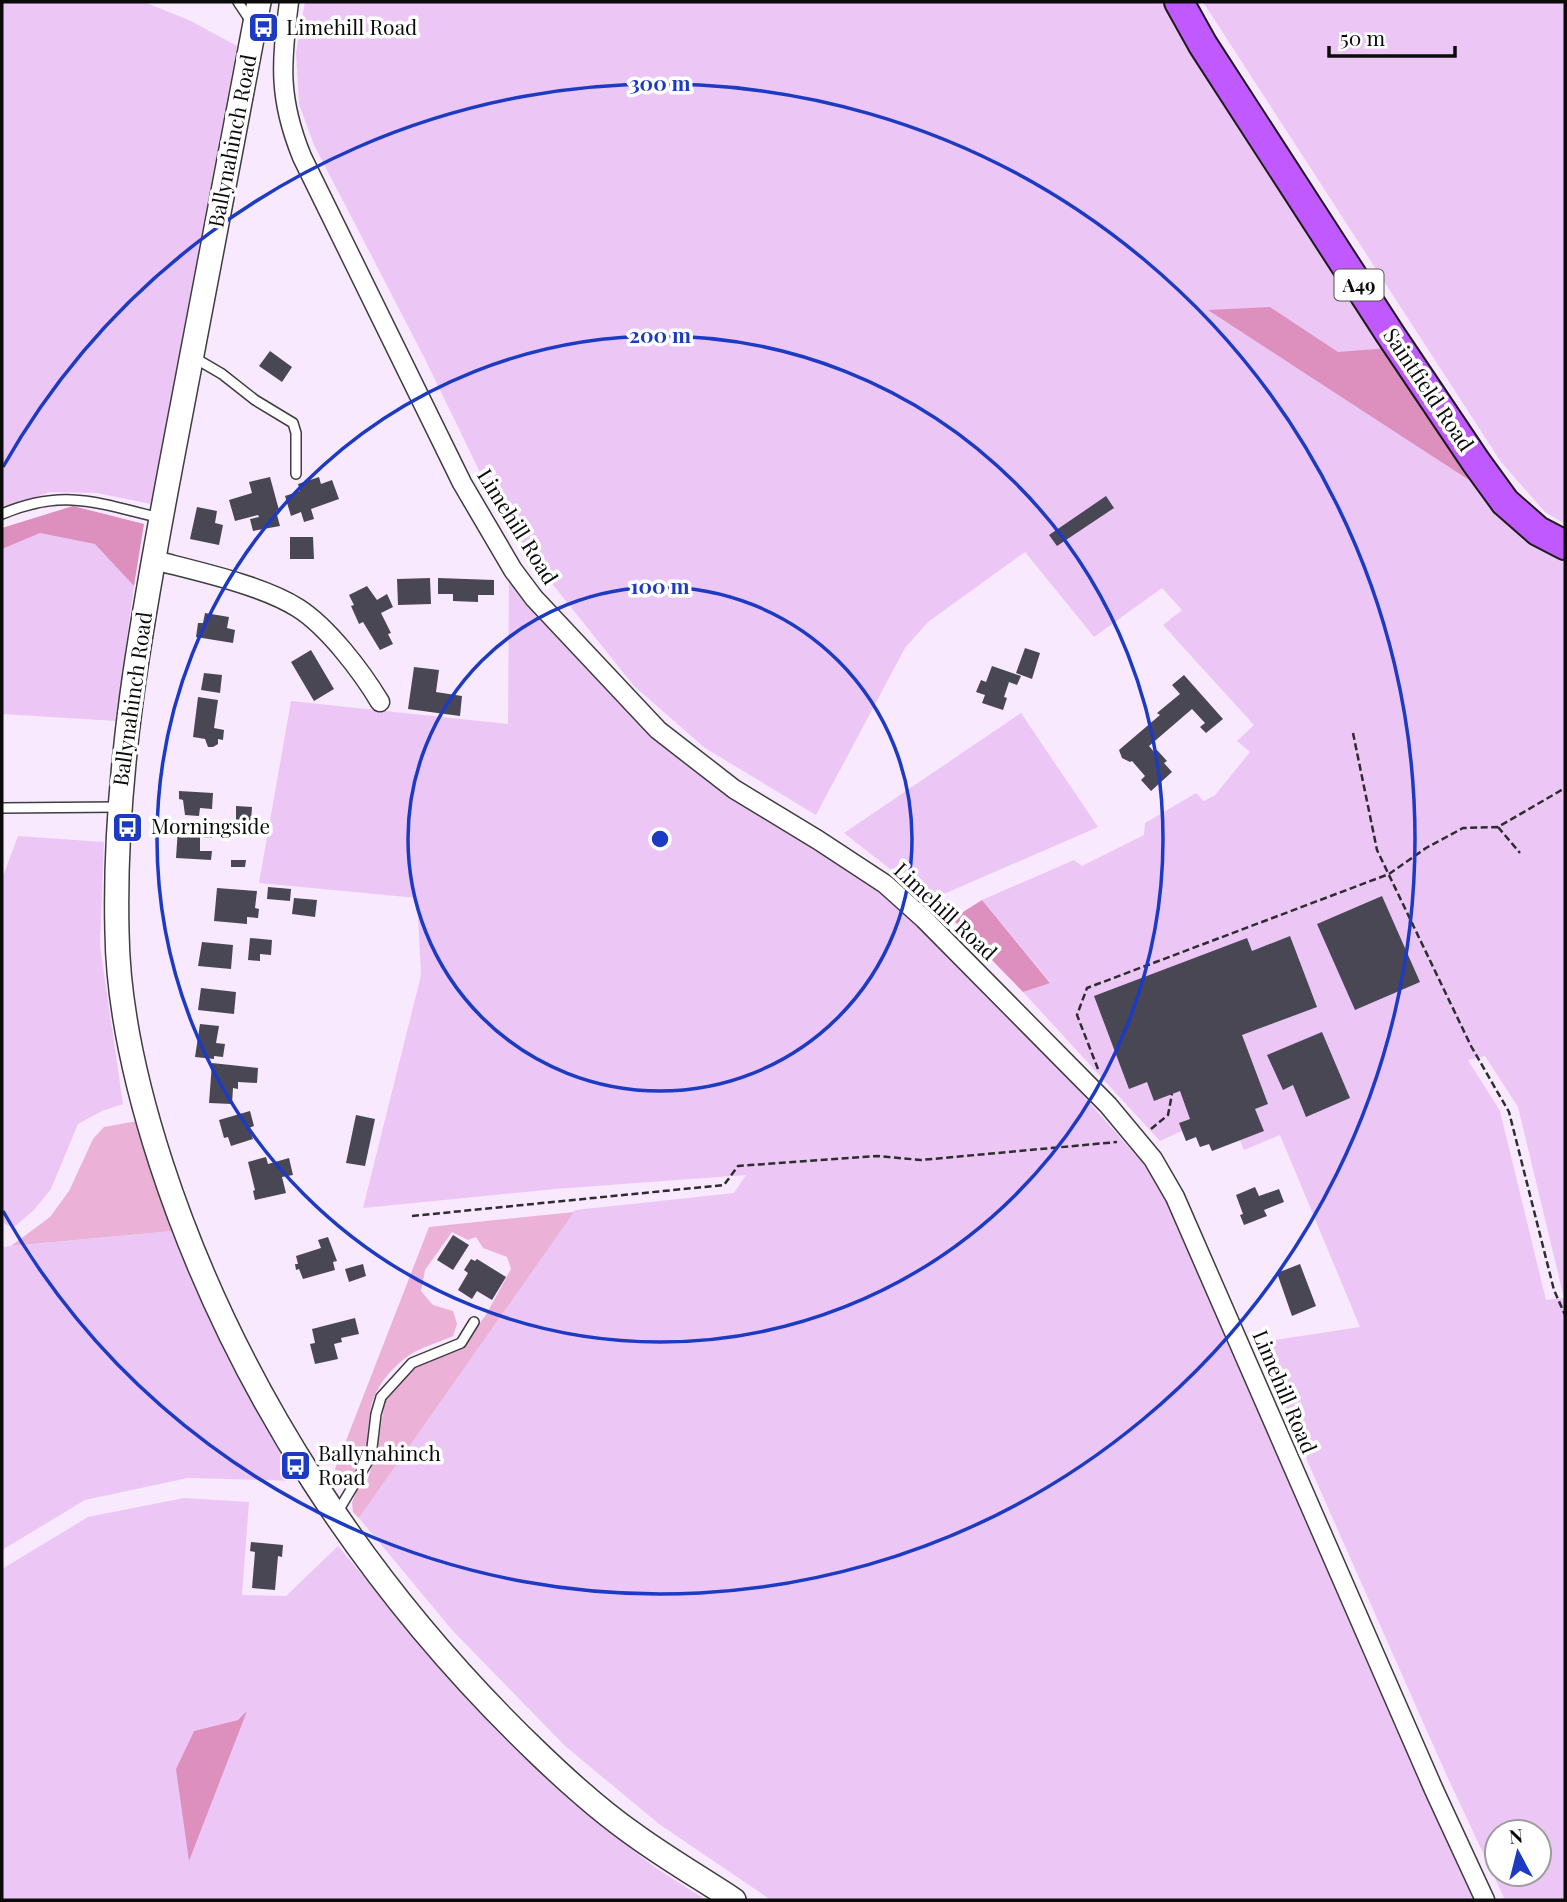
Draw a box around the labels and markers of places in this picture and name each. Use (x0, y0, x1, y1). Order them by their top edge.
bus stop icon: Limehill Road (246, 11, 280, 45)
place label: Limehill Road (286, 12, 417, 40)
bus stop icon: Morningside (111, 810, 145, 844)
place label: Morningside (151, 811, 270, 839)
centre of rings (648, 827, 672, 851)
place label: Ballynahinch Road (318, 1438, 441, 1490)
bus stop icon: Ballynahinch Road (278, 1449, 312, 1483)

